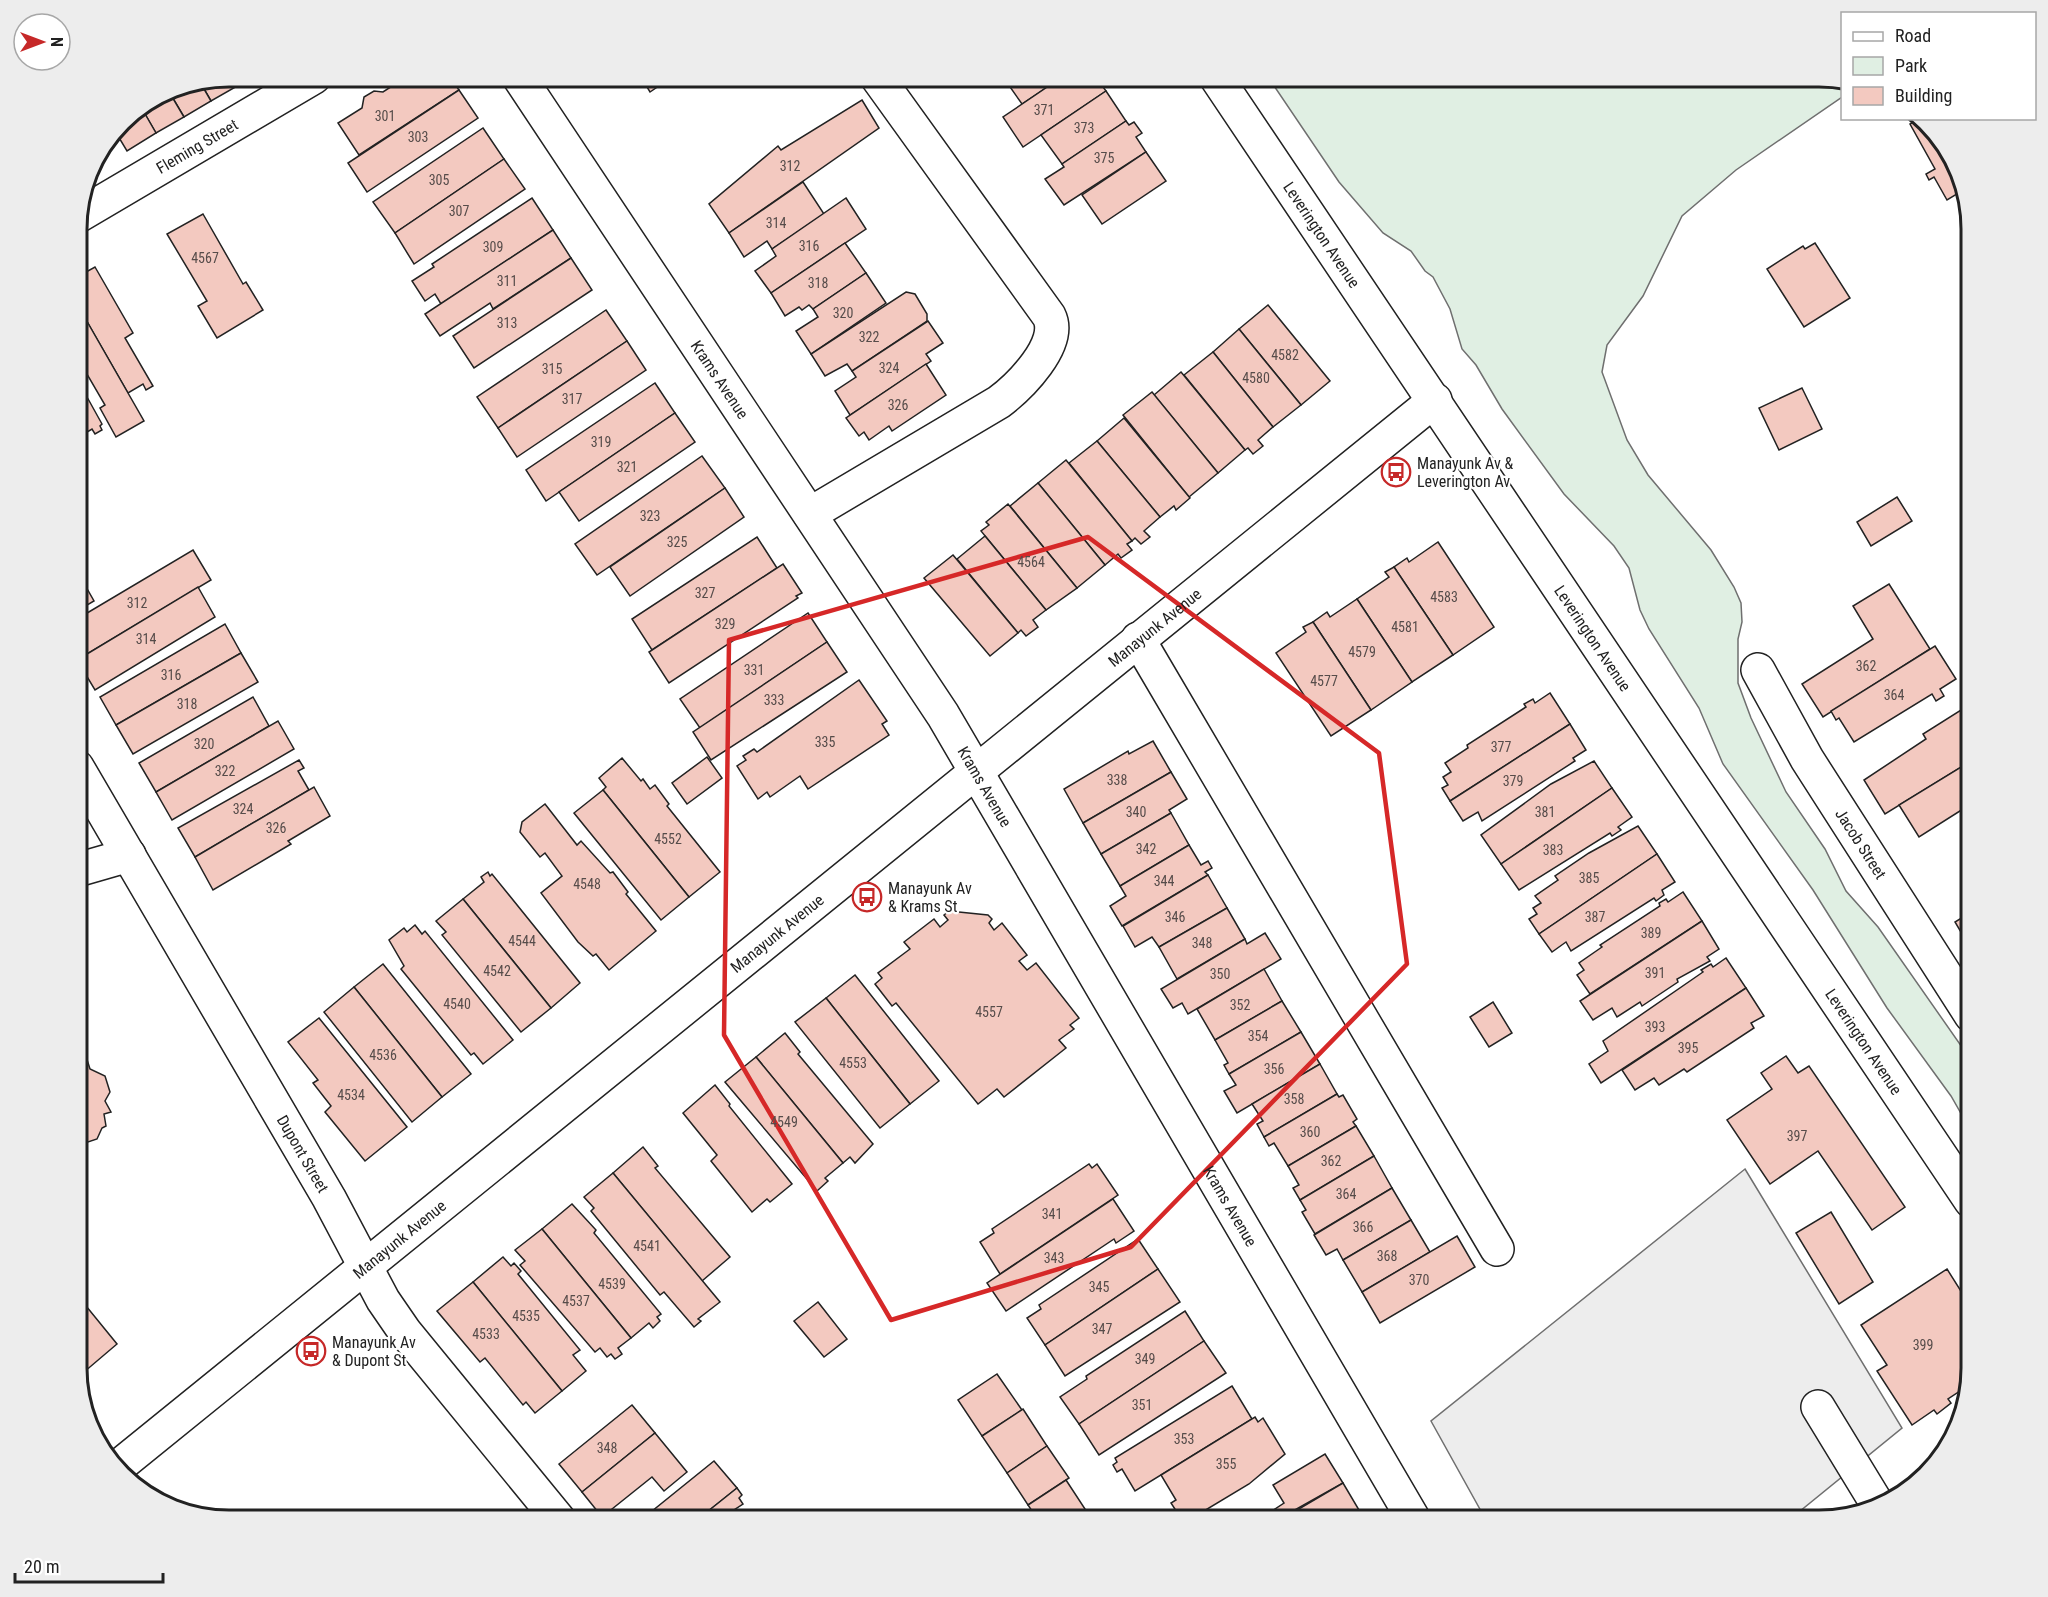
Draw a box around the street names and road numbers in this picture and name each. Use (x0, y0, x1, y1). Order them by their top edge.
street label: Fleming Street (153, 115, 242, 178)
street label: Leverington Avenue (1279, 178, 1364, 292)
street label: Krams Avenue (687, 337, 752, 422)
street label: Leverington Avenue (1550, 582, 1635, 695)
street label: Manayunk Avenue (1104, 584, 1205, 671)
street label: Krams Avenue (954, 743, 1015, 831)
street label: Jacob Street (1831, 805, 1890, 883)
street label: Manayunk Avenue (727, 890, 828, 977)
street label: Leverington Avenue (1821, 985, 1906, 1098)
street label: Dupont Street (273, 1112, 333, 1196)
street label: Krams Avenue (1199, 1163, 1261, 1250)
street label: Manayunk Avenue (349, 1196, 450, 1283)

